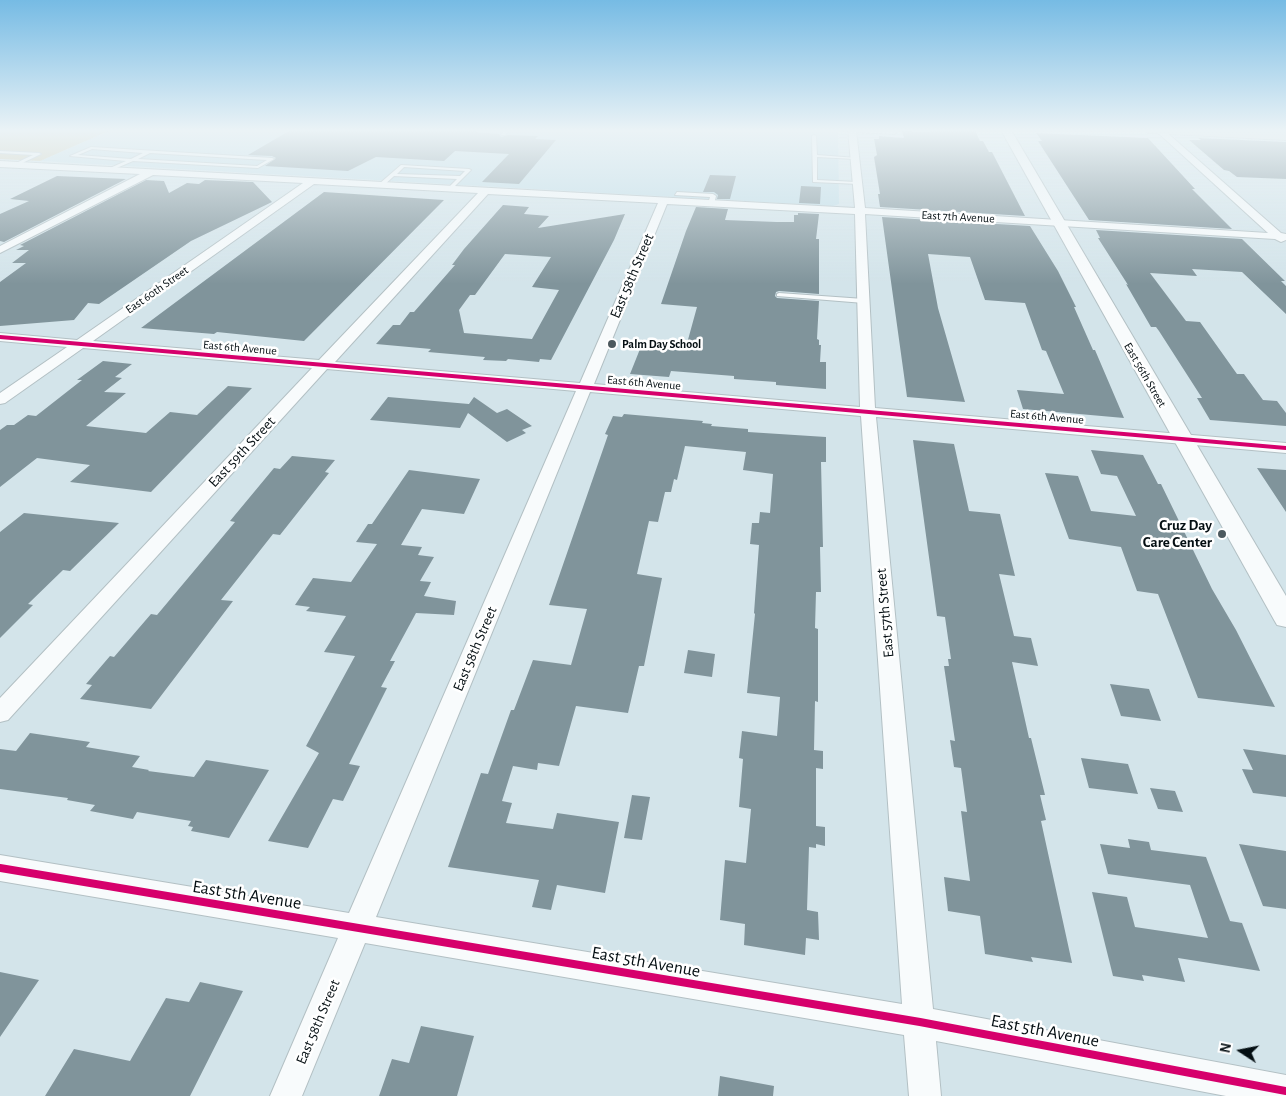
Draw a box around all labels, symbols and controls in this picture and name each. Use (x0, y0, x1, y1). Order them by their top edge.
street label: East 7th Avenue (921, 208, 995, 226)
street label: East 58th Street (606, 231, 658, 321)
street label: East 60th Street (123, 263, 191, 317)
place label: Palm Day School (622, 337, 701, 351)
street label: East 6th Avenue (203, 338, 277, 358)
marker: Palm Day School (606, 338, 618, 350)
street label: East 56th Street (1121, 340, 1169, 410)
street label: East 6th Avenue (607, 373, 681, 393)
street label: East 6th Avenue (1010, 407, 1084, 427)
street label: East 59th Street (205, 413, 279, 491)
place label: Cruz Day Care Center (1143, 516, 1212, 551)
marker: Cruz Day Care Center (1216, 528, 1228, 540)
street label: East 57th Street (872, 568, 898, 658)
street label: East 58th Street (449, 604, 501, 694)
street label: East 5th Avenue (191, 876, 303, 914)
street label: East 5th Avenue (590, 942, 702, 982)
street label: East 58th Street (292, 977, 344, 1067)
street label: East 5th Avenue (989, 1010, 1101, 1052)
north arrow (1216, 1026, 1266, 1076)
text: N (1218, 1042, 1234, 1054)

